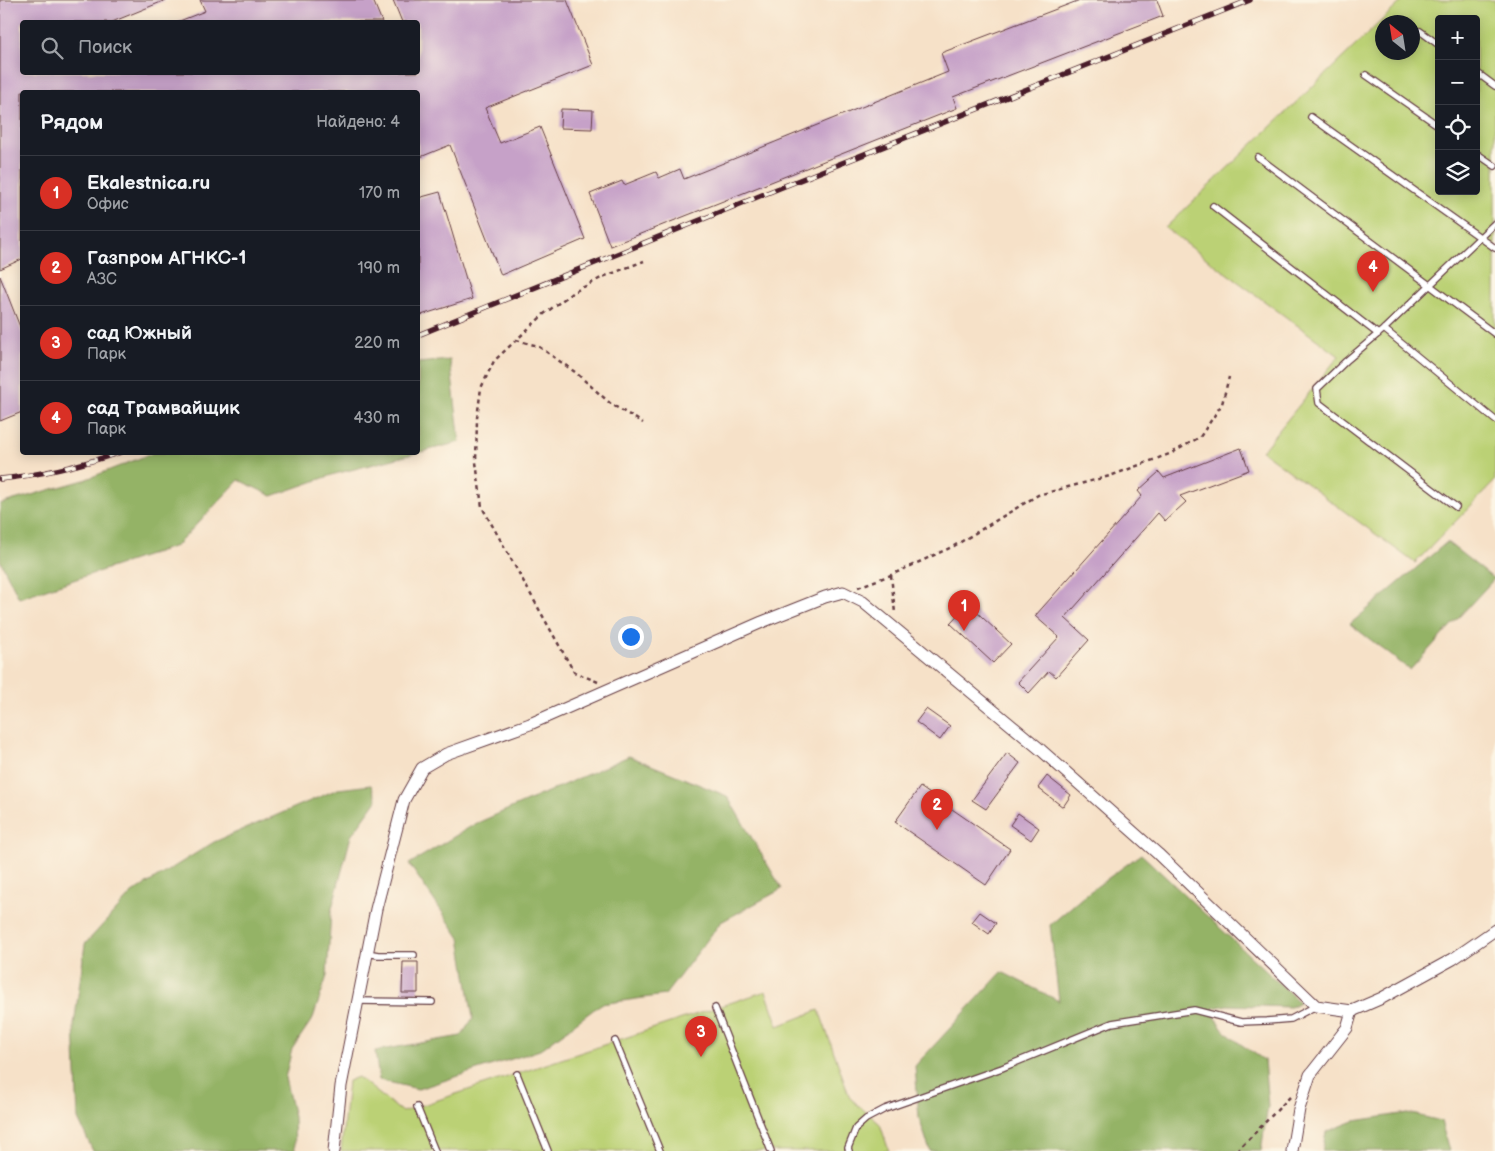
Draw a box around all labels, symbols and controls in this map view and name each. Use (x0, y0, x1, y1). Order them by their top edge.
north arrow (1375, 15, 1420, 60)
map controls (1435, 15, 1480, 195)
button: + (1435, 15, 1480, 60)
search box (20, 20, 420, 75)
icon: search (38, 34, 66, 62)
text: Поиск (78, 36, 132, 59)
button: − (1435, 60, 1480, 105)
button: locate (1435, 105, 1480, 150)
text: Рядом (40, 110, 103, 135)
text: Найдено: 4 (316, 113, 400, 132)
button: layers (1435, 150, 1480, 195)
text: Ekalestnica.ru (87, 172, 210, 195)
text: 1 (53, 184, 59, 203)
text: 170 m (359, 184, 400, 203)
text: Офис (87, 195, 129, 214)
text: Газпром АГНКС-1 (87, 247, 247, 270)
pin: 4 (1357, 251, 1389, 292)
text: 2 (51, 259, 61, 278)
text: 190 m (358, 259, 400, 278)
text: АЗС (87, 270, 117, 289)
text: сад Южный (87, 322, 192, 345)
text: 3 (51, 334, 61, 353)
text: 220 m (354, 334, 400, 353)
text: Парк (87, 345, 126, 364)
text: сад Трамвайщик (87, 397, 240, 420)
text: 4 (51, 409, 61, 428)
text: 430 m (353, 409, 400, 428)
text: Парк (87, 420, 126, 439)
pin: 1 (948, 590, 980, 631)
your location (618, 624, 644, 650)
pin: 2 (921, 789, 953, 830)
pin: 3 (685, 1016, 717, 1057)

